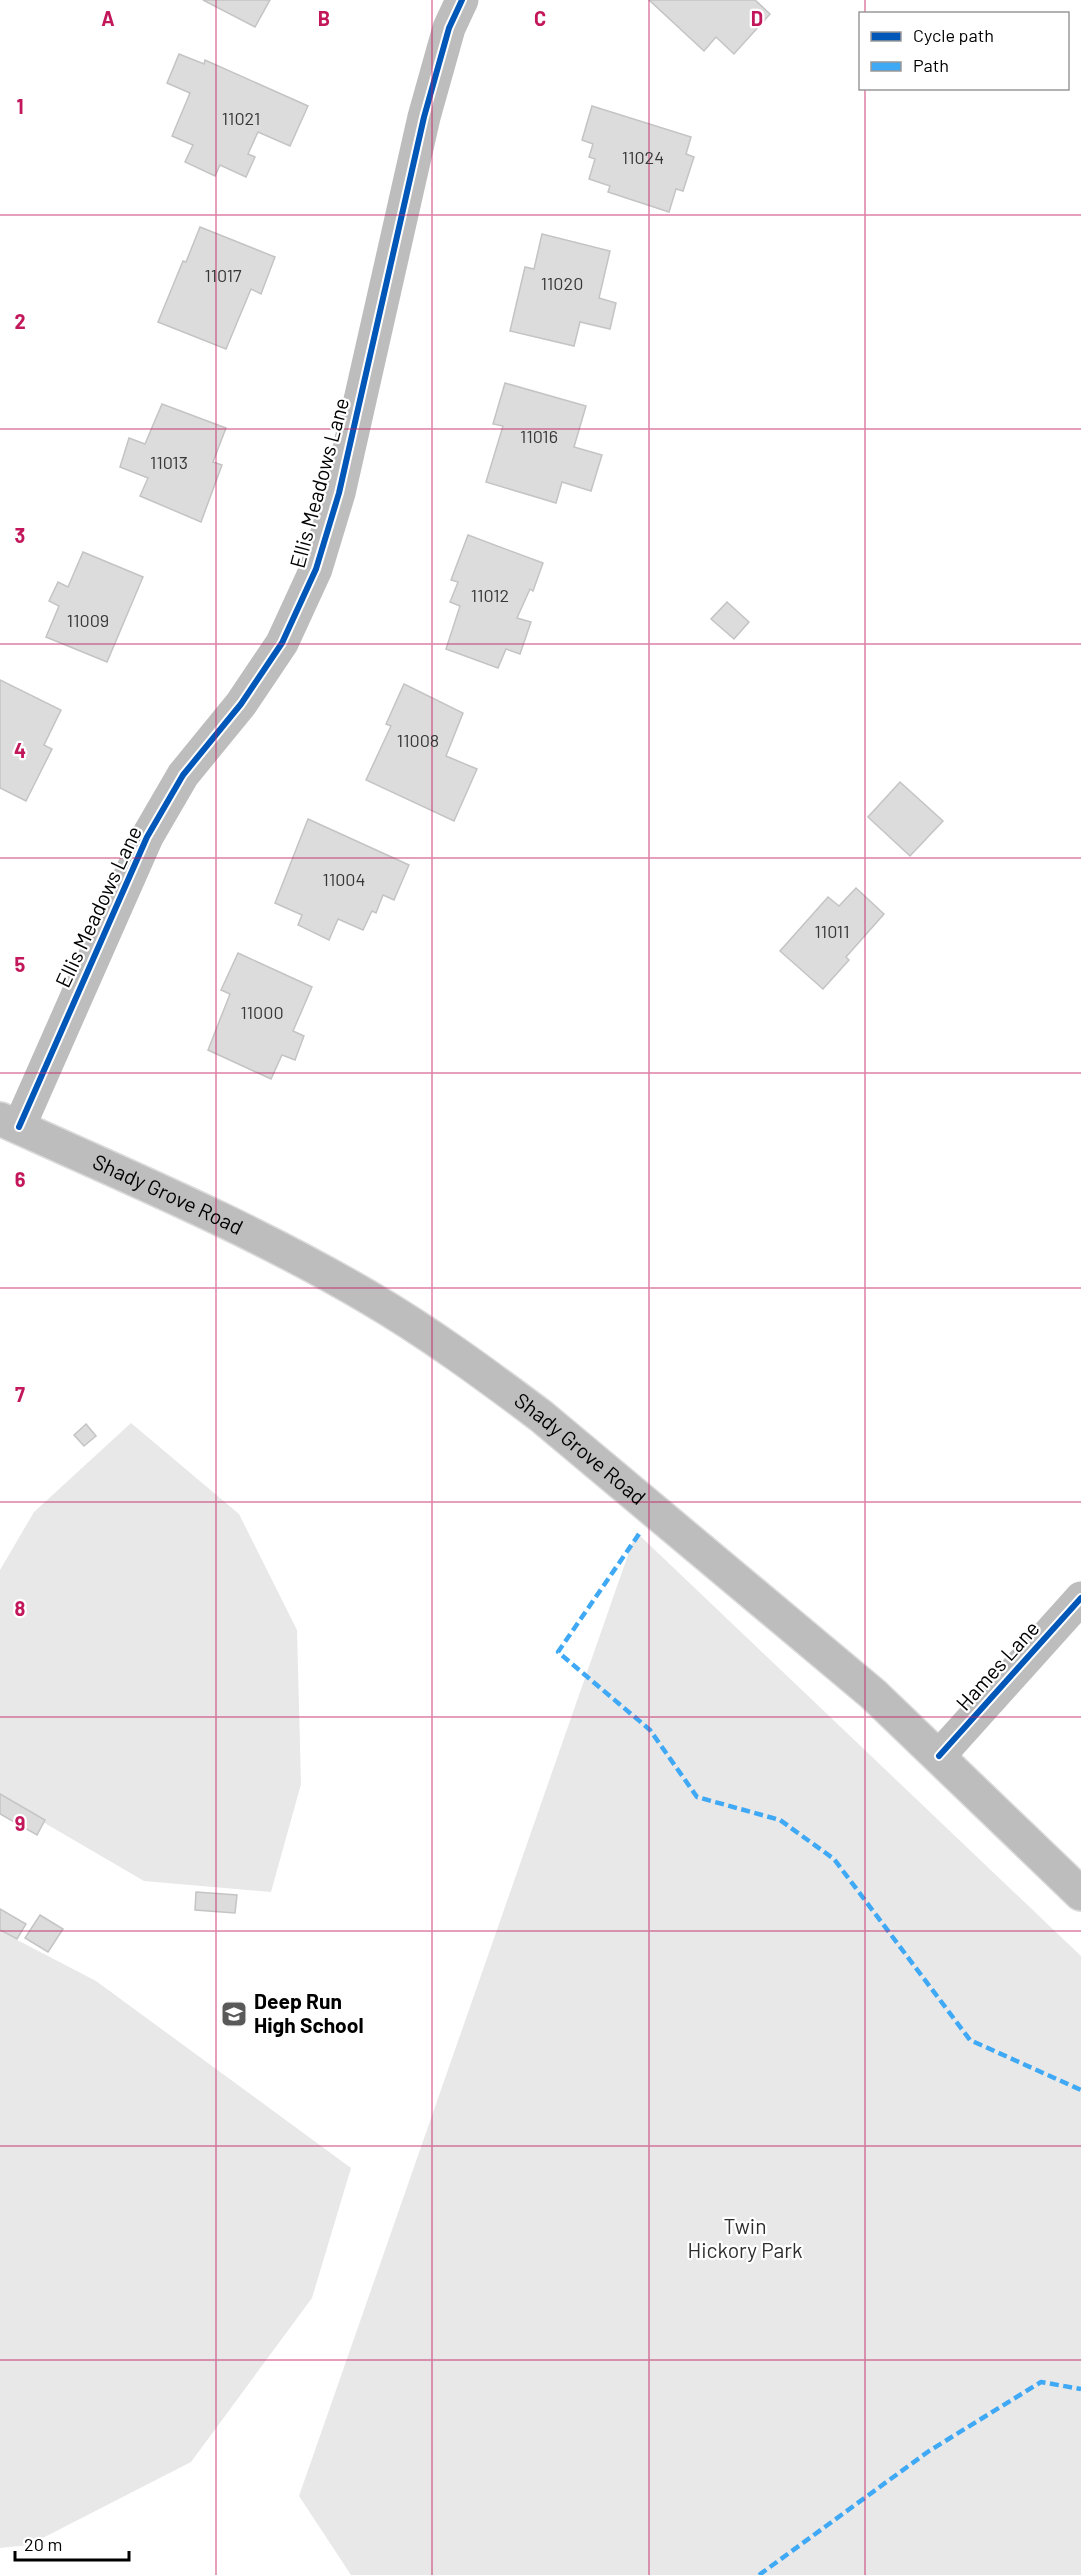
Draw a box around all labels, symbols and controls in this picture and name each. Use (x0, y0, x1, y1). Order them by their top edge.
text: A (101, 6, 115, 30)
text: B (318, 6, 330, 30)
text: C (534, 6, 546, 30)
text: D (751, 6, 763, 30)
legend (859, 12, 1069, 90)
text: Cycle path (913, 24, 994, 46)
text: Path (913, 54, 949, 76)
text: 1 (16, 94, 24, 118)
house number: 11021 (222, 107, 260, 129)
house number: 11024 (622, 146, 664, 168)
house number: 11017 (204, 264, 242, 286)
house number: 11020 (541, 272, 583, 294)
text: 2 (14, 309, 26, 333)
street label: Ellis Meadows Lane (284, 395, 353, 570)
house number: 11016 (520, 425, 558, 447)
house number: 11013 (150, 451, 188, 473)
text: 3 (15, 523, 25, 547)
house number: 11012 (471, 584, 509, 606)
house number: 11009 (67, 609, 109, 631)
house number: 11008 (397, 729, 439, 751)
text: 4 (14, 738, 26, 762)
street label: Ellis Meadows Lane (49, 822, 146, 991)
house number: 11004 (323, 868, 365, 890)
house number: 11011 (815, 920, 849, 942)
text: 5 (15, 952, 26, 976)
house number: 11000 (240, 1001, 284, 1023)
street label: Shady Grove Road (89, 1148, 247, 1239)
text: 6 (15, 1167, 26, 1191)
text: 7 (15, 1382, 25, 1406)
street label: Shady Grove Road (510, 1387, 651, 1509)
text: 8 (15, 1596, 26, 1620)
street label: Hames Lane (950, 1615, 1044, 1715)
text: 9 (15, 1811, 25, 1835)
place label: Deep Run High School (254, 1988, 364, 2037)
school or university icon: Deep Run High School (219, 1999, 249, 2029)
park label: Twin Hickory Park (688, 2213, 802, 2262)
scale bar (15, 2524, 129, 2562)
text: 20 m (24, 2533, 62, 2555)

